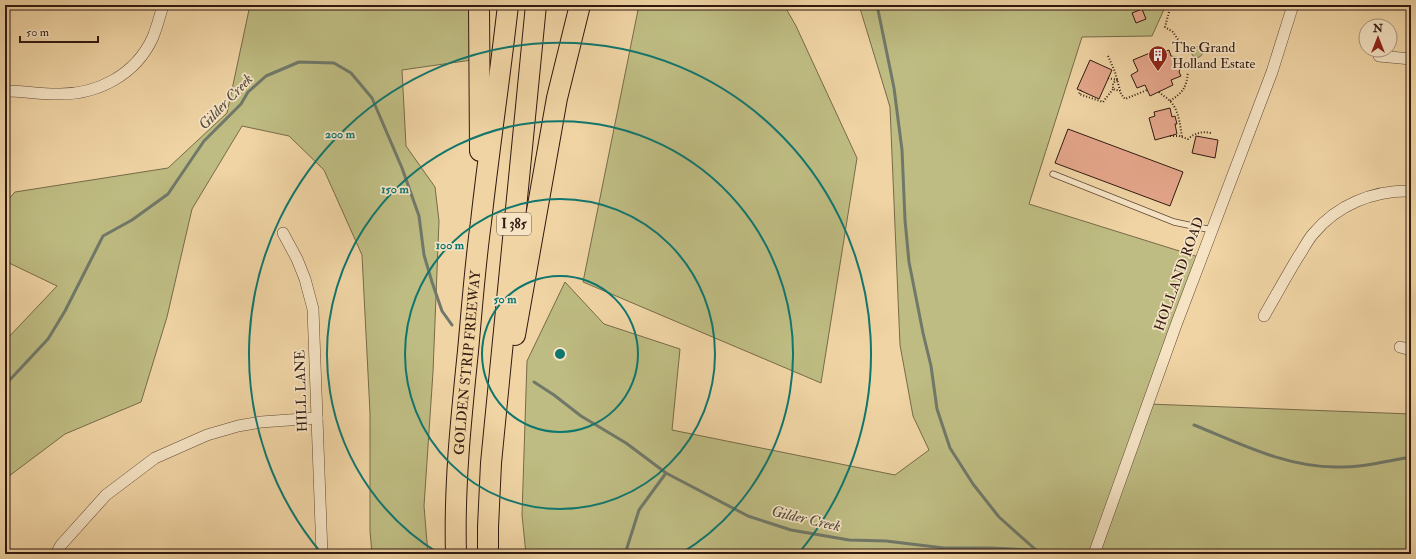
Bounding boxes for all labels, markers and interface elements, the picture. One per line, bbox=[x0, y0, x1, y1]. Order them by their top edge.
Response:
scale bar bbox=[20, 18, 98, 44]
north arrow bbox=[1358, 18, 1398, 58]
text: N bbox=[1372, 22, 1384, 35]
text: 50 m bbox=[26, 25, 50, 40]
place label: The Grand Holland Estate bbox=[1172, 39, 1256, 72]
building icon: The Grand Holland Estate bbox=[1147, 44, 1169, 72]
water label: Gilder Creek bbox=[195, 70, 257, 134]
text: 200 m bbox=[325, 127, 356, 142]
text: 150 m bbox=[381, 182, 409, 197]
road number: I 385 bbox=[497, 213, 531, 235]
street label: HOLLAND ROAD bbox=[1150, 215, 1208, 333]
text: 100 m bbox=[436, 238, 465, 253]
street label: GOLDEN STRIP FREEWAY bbox=[450, 269, 484, 455]
text: 50 m bbox=[493, 292, 517, 307]
centre of rings bbox=[553, 347, 567, 361]
street label: HILL LANE bbox=[291, 350, 311, 432]
water label: Gilder Creek bbox=[770, 502, 842, 536]

